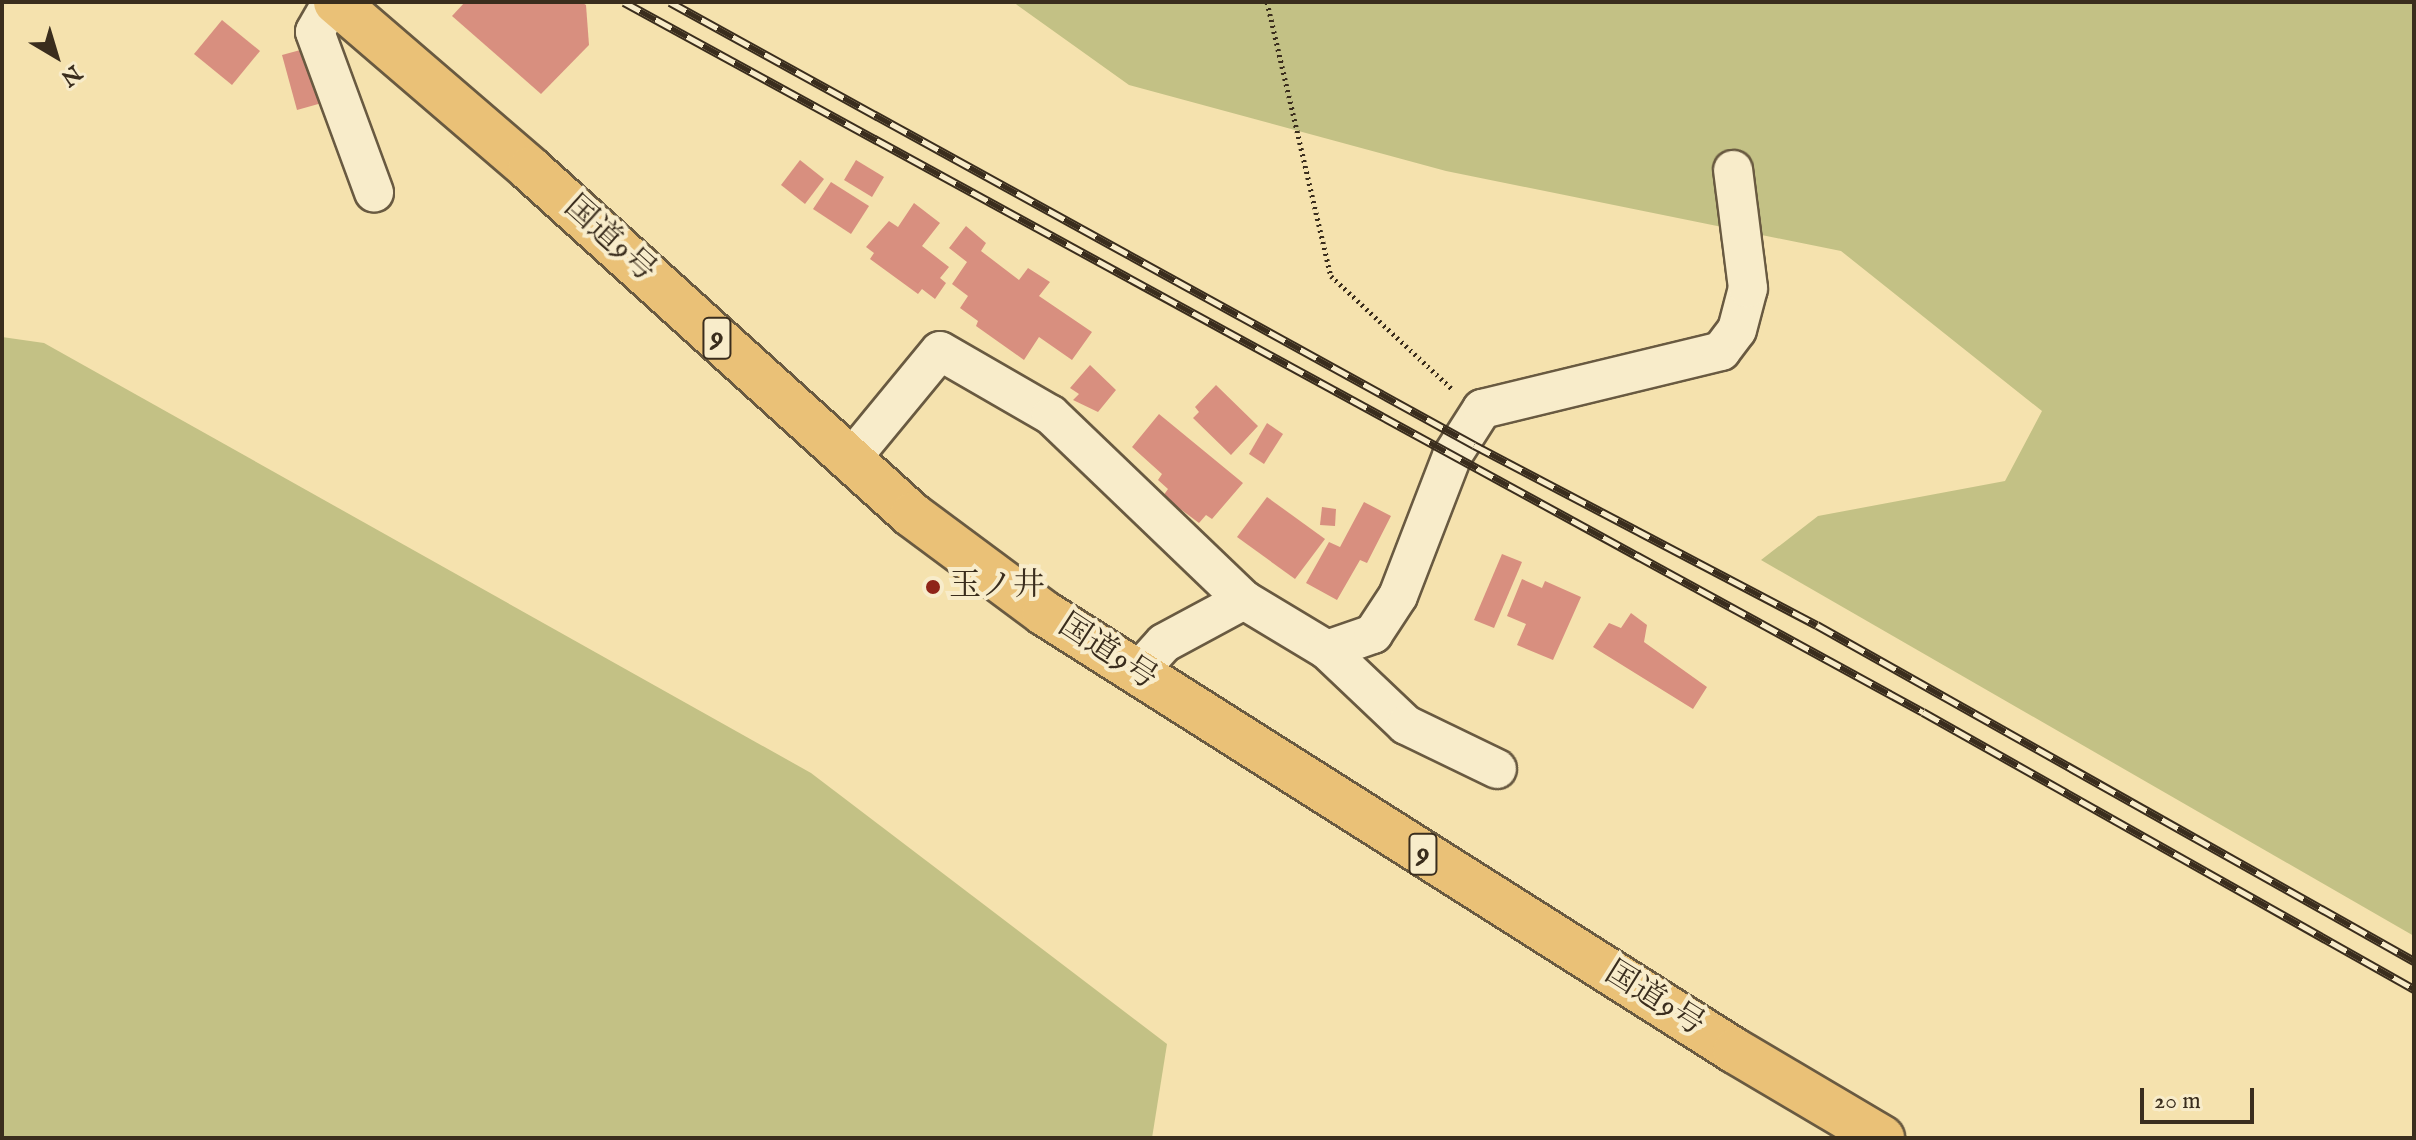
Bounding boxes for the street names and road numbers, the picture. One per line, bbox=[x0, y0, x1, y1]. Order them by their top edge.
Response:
street label: 国道9号 bbox=[555, 189, 663, 291]
road number: 9 bbox=[701, 312, 733, 364]
street label: 国道9号 bbox=[1050, 607, 1164, 699]
road number: 9 bbox=[1407, 828, 1439, 880]
street label: 国道9号 bbox=[1597, 955, 1711, 1045]

